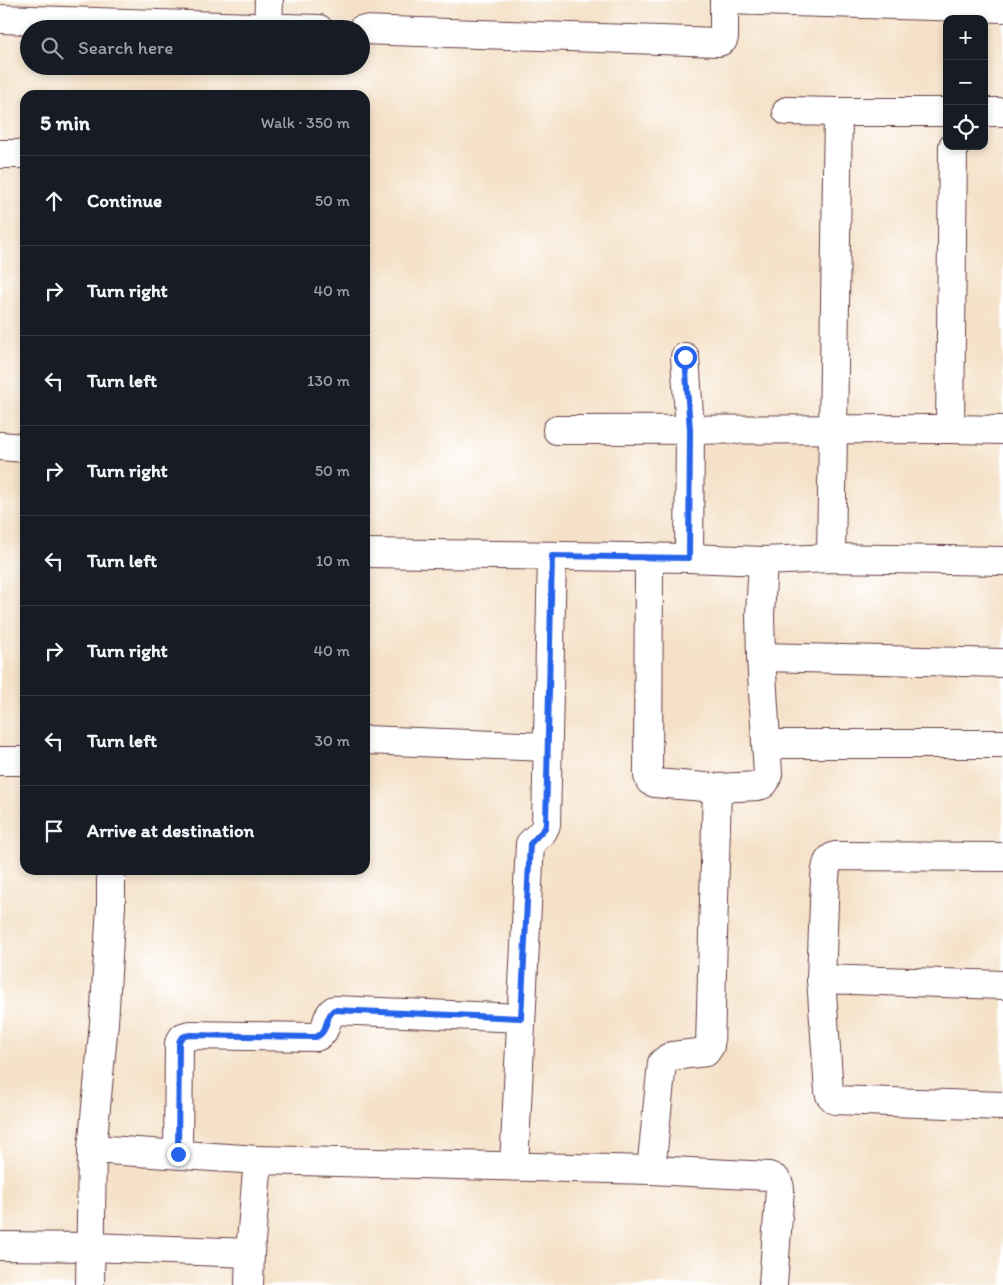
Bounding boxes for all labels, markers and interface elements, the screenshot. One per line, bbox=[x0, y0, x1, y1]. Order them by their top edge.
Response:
map controls bbox=[943, 15, 988, 150]
button: + bbox=[943, 15, 988, 60]
search box bbox=[20, 20, 370, 75]
icon: search bbox=[38, 34, 66, 62]
text: Search here bbox=[78, 36, 173, 59]
button: − bbox=[943, 60, 988, 105]
button: locate bbox=[943, 105, 988, 150]
text: 5 min bbox=[40, 110, 90, 135]
text: Walk · 350 m bbox=[261, 113, 350, 132]
icon: ahead bbox=[40, 187, 68, 215]
text: Continue bbox=[87, 189, 162, 212]
text: 50 m bbox=[315, 191, 350, 210]
icon: right bbox=[40, 277, 68, 305]
text: Turn right bbox=[87, 279, 168, 302]
text: 40 m bbox=[313, 281, 350, 300]
route start bbox=[674, 346, 697, 369]
icon: left bbox=[40, 367, 68, 395]
text: Turn left bbox=[87, 369, 157, 392]
text: 130 m bbox=[307, 371, 350, 390]
icon: right bbox=[40, 457, 68, 485]
text: Turn right bbox=[87, 459, 168, 482]
text: 50 m bbox=[315, 461, 350, 480]
icon: left bbox=[40, 547, 68, 575]
text: Turn left bbox=[87, 549, 157, 572]
text: 10 m bbox=[316, 551, 350, 570]
icon: right bbox=[40, 637, 68, 665]
text: Turn right bbox=[87, 639, 168, 662]
text: 40 m bbox=[313, 641, 350, 660]
icon: left bbox=[40, 727, 68, 755]
text: Turn left bbox=[87, 729, 157, 752]
text: 30 m bbox=[314, 731, 350, 750]
icon: arrive bbox=[40, 817, 68, 845]
text: Arrive at destination bbox=[87, 819, 254, 842]
route end bbox=[167, 1143, 190, 1166]

